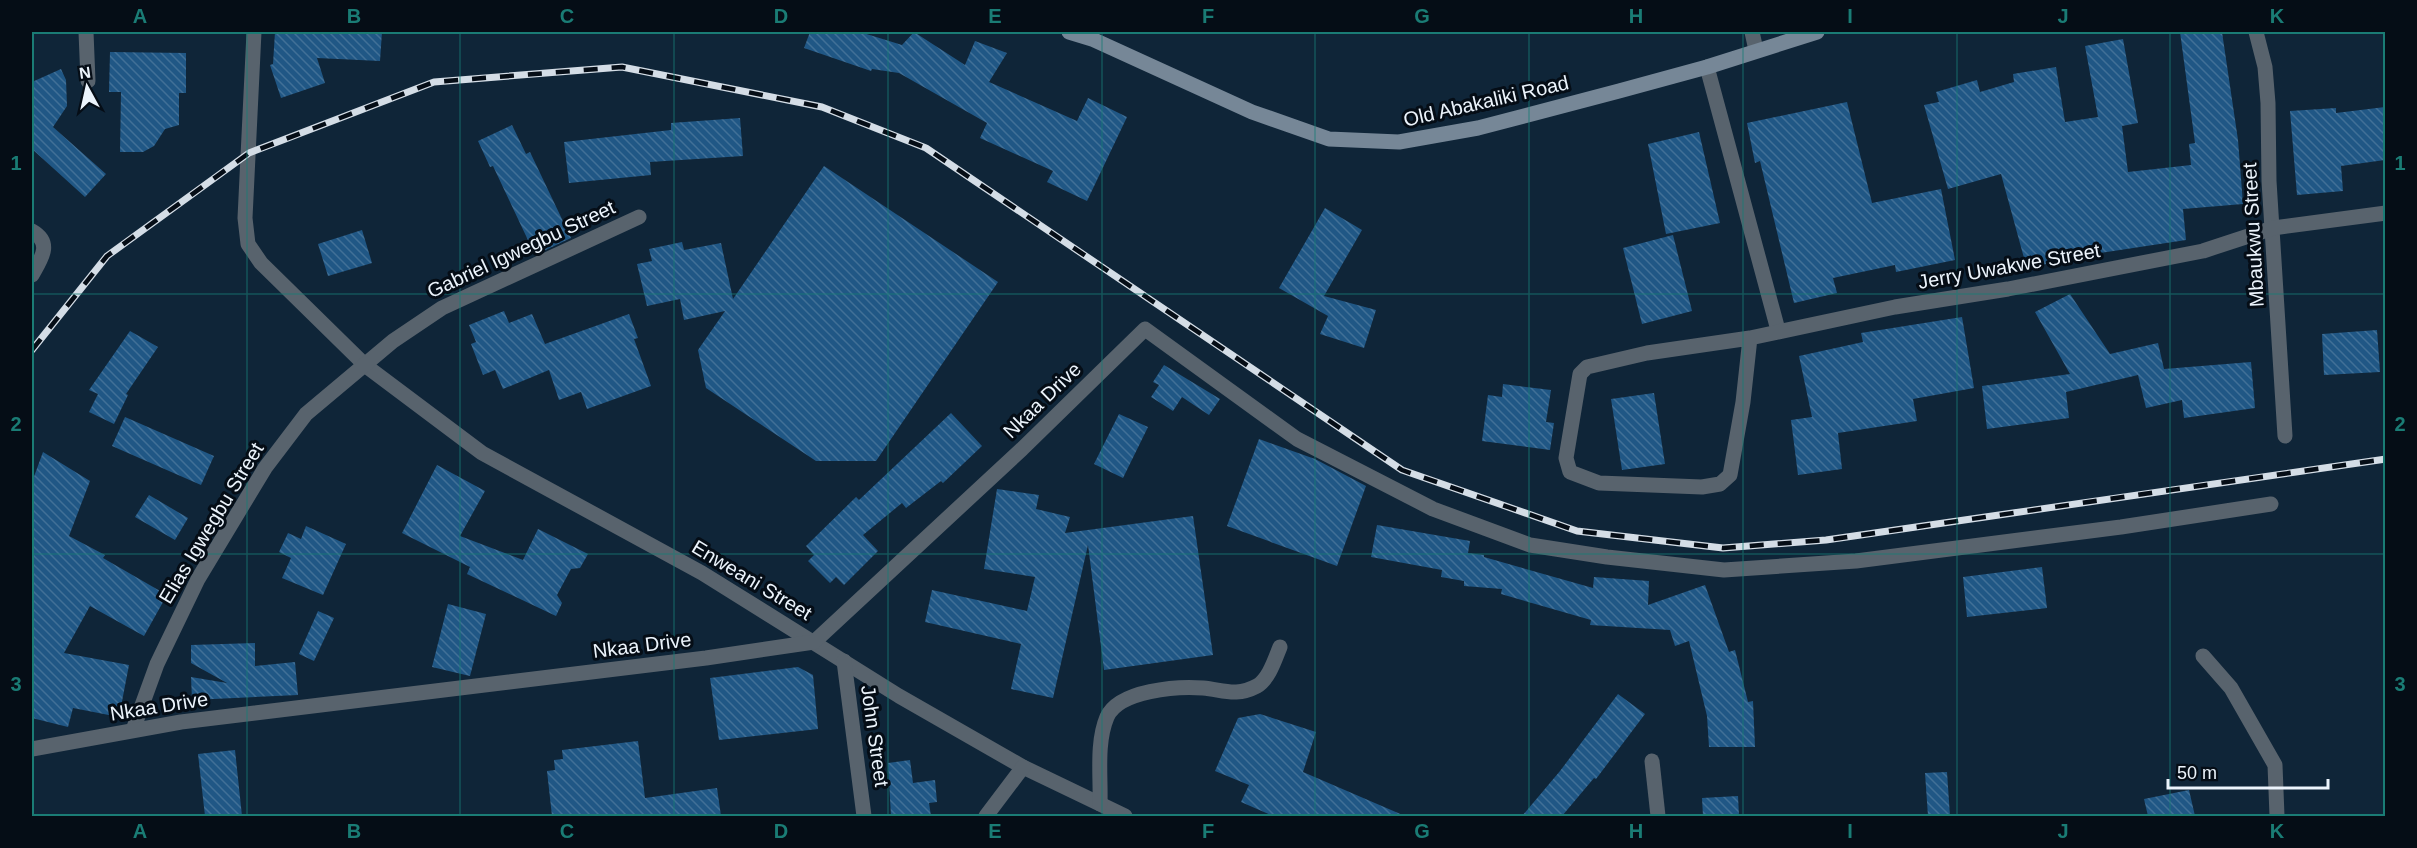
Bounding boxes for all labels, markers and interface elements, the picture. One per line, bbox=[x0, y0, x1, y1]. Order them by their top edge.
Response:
text: A bbox=[133, 5, 147, 27]
text: B bbox=[347, 5, 361, 27]
text: C bbox=[560, 5, 574, 27]
text: D bbox=[774, 5, 788, 27]
text: E bbox=[988, 5, 1002, 27]
text: F bbox=[1202, 5, 1214, 27]
text: G bbox=[1414, 5, 1430, 27]
text: H bbox=[1629, 5, 1643, 27]
text: I bbox=[1847, 5, 1853, 27]
text: J bbox=[2057, 5, 2069, 27]
text: K bbox=[2270, 5, 2285, 27]
north arrow bbox=[57, 57, 117, 117]
text: N bbox=[78, 63, 92, 82]
street label: Old Abakaliki Road bbox=[1401, 71, 1571, 131]
text: 1 bbox=[10, 152, 22, 174]
text: 1 bbox=[2394, 152, 2406, 174]
street label: Mbaukwu Street bbox=[2238, 162, 2268, 308]
street label: Gabriel Igwegbu Street bbox=[424, 196, 619, 302]
street label: Jerry Uwakwe Street bbox=[1916, 239, 2102, 293]
street label: Nkaa Drive bbox=[999, 358, 1085, 442]
text: 2 bbox=[10, 413, 22, 435]
text: 2 bbox=[2394, 413, 2406, 435]
street label: Elias Igwegbu Street bbox=[154, 438, 268, 607]
street label: Enweani Street bbox=[688, 536, 816, 625]
street label: Nkaa Drive bbox=[592, 628, 692, 662]
text: 3 bbox=[10, 673, 22, 695]
text: 3 bbox=[2394, 673, 2406, 695]
street label: John Street bbox=[857, 684, 893, 789]
street label: Nkaa Drive bbox=[108, 687, 210, 725]
scale bar bbox=[2168, 752, 2328, 790]
text: 50 m bbox=[2177, 763, 2217, 783]
text: A bbox=[133, 820, 147, 842]
text: B bbox=[347, 820, 361, 842]
text: C bbox=[560, 820, 574, 842]
text: D bbox=[774, 820, 788, 842]
text: E bbox=[988, 820, 1002, 842]
text: F bbox=[1202, 820, 1214, 842]
text: G bbox=[1414, 820, 1430, 842]
text: H bbox=[1629, 820, 1643, 842]
text: I bbox=[1847, 820, 1853, 842]
text: J bbox=[2057, 820, 2069, 842]
text: K bbox=[2270, 820, 2285, 842]

